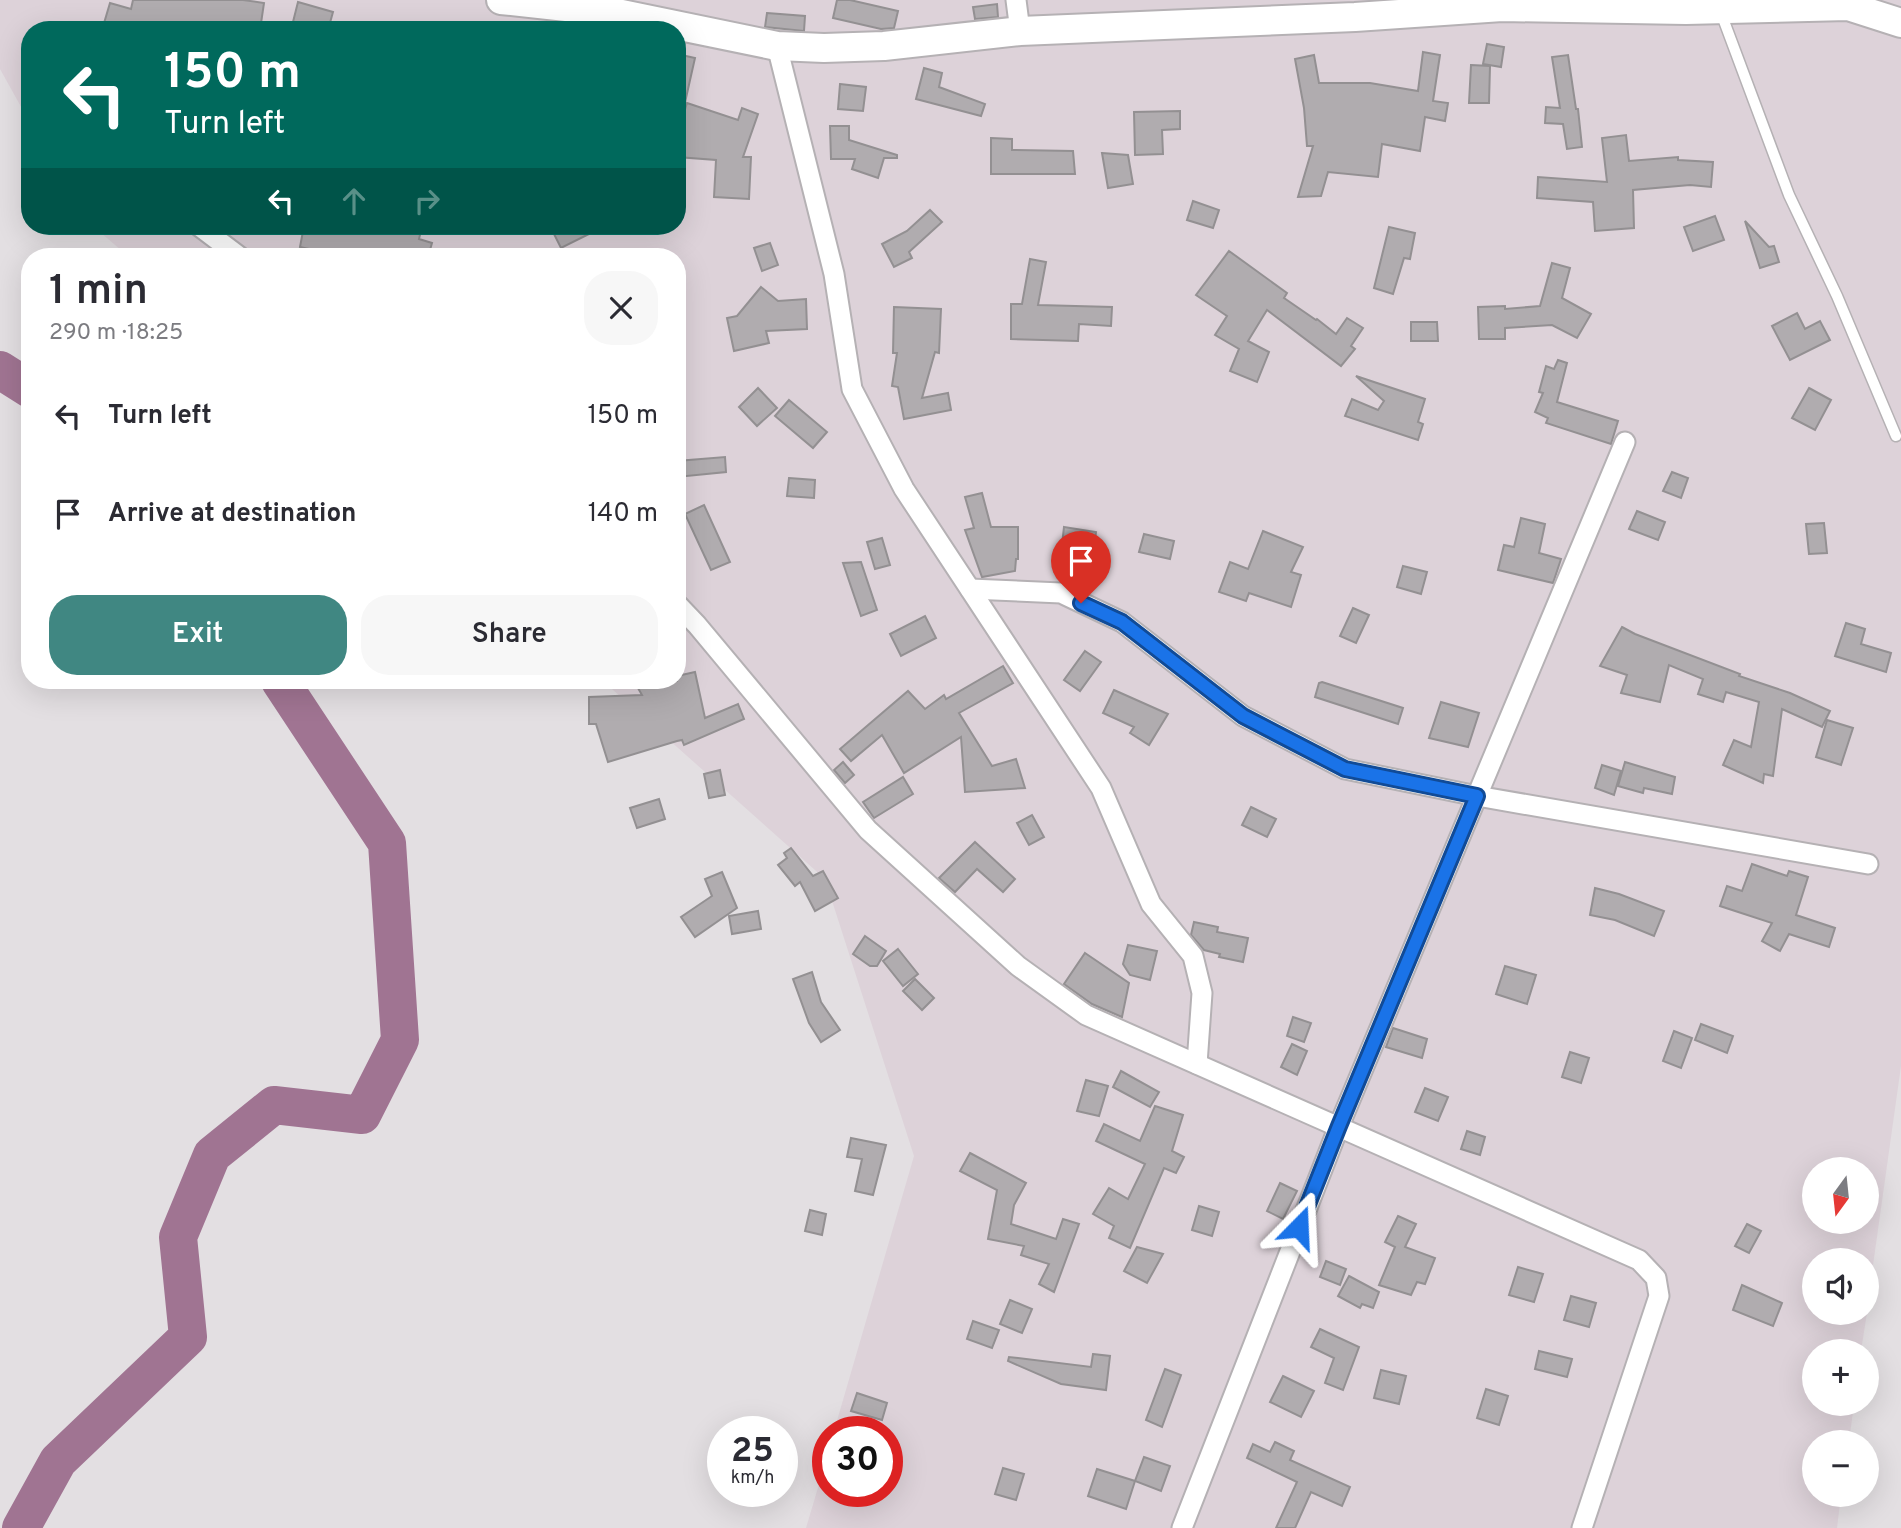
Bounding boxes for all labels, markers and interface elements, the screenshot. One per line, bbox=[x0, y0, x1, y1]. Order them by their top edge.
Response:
text: 150 m bbox=[164, 44, 301, 106]
icon: left bbox=[49, 49, 140, 140]
text: Turn left bbox=[164, 105, 285, 145]
icon: left bbox=[262, 182, 300, 220]
icon: ahead bbox=[335, 182, 373, 220]
icon: right bbox=[408, 182, 446, 220]
text: 1 min bbox=[49, 266, 148, 319]
button: close bbox=[584, 271, 658, 345]
text: 290 m · 18:25 bbox=[49, 319, 183, 348]
icon: left bbox=[49, 397, 87, 435]
text: Turn left bbox=[108, 400, 212, 433]
text: 150 m bbox=[587, 400, 658, 433]
icon: arrive bbox=[49, 495, 87, 533]
text: Arrive at destination bbox=[108, 498, 356, 531]
text: 140 m bbox=[588, 498, 658, 531]
pin bbox=[1051, 531, 1111, 603]
icon: arrive bbox=[1062, 542, 1100, 580]
button: Exit bbox=[49, 595, 347, 675]
button: Share bbox=[361, 595, 658, 675]
north arrow bbox=[1802, 1157, 1880, 1234]
map controls bbox=[1802, 1157, 1879, 1507]
position arrow bbox=[1262, 1190, 1336, 1264]
button: sound bbox=[1802, 1248, 1879, 1325]
button: + bbox=[1802, 1339, 1879, 1416]
speed limit sign: 30 bbox=[812, 1416, 903, 1507]
text: 25 bbox=[731, 1430, 774, 1474]
button: − bbox=[1802, 1430, 1879, 1507]
text: km/h bbox=[731, 1467, 774, 1490]

